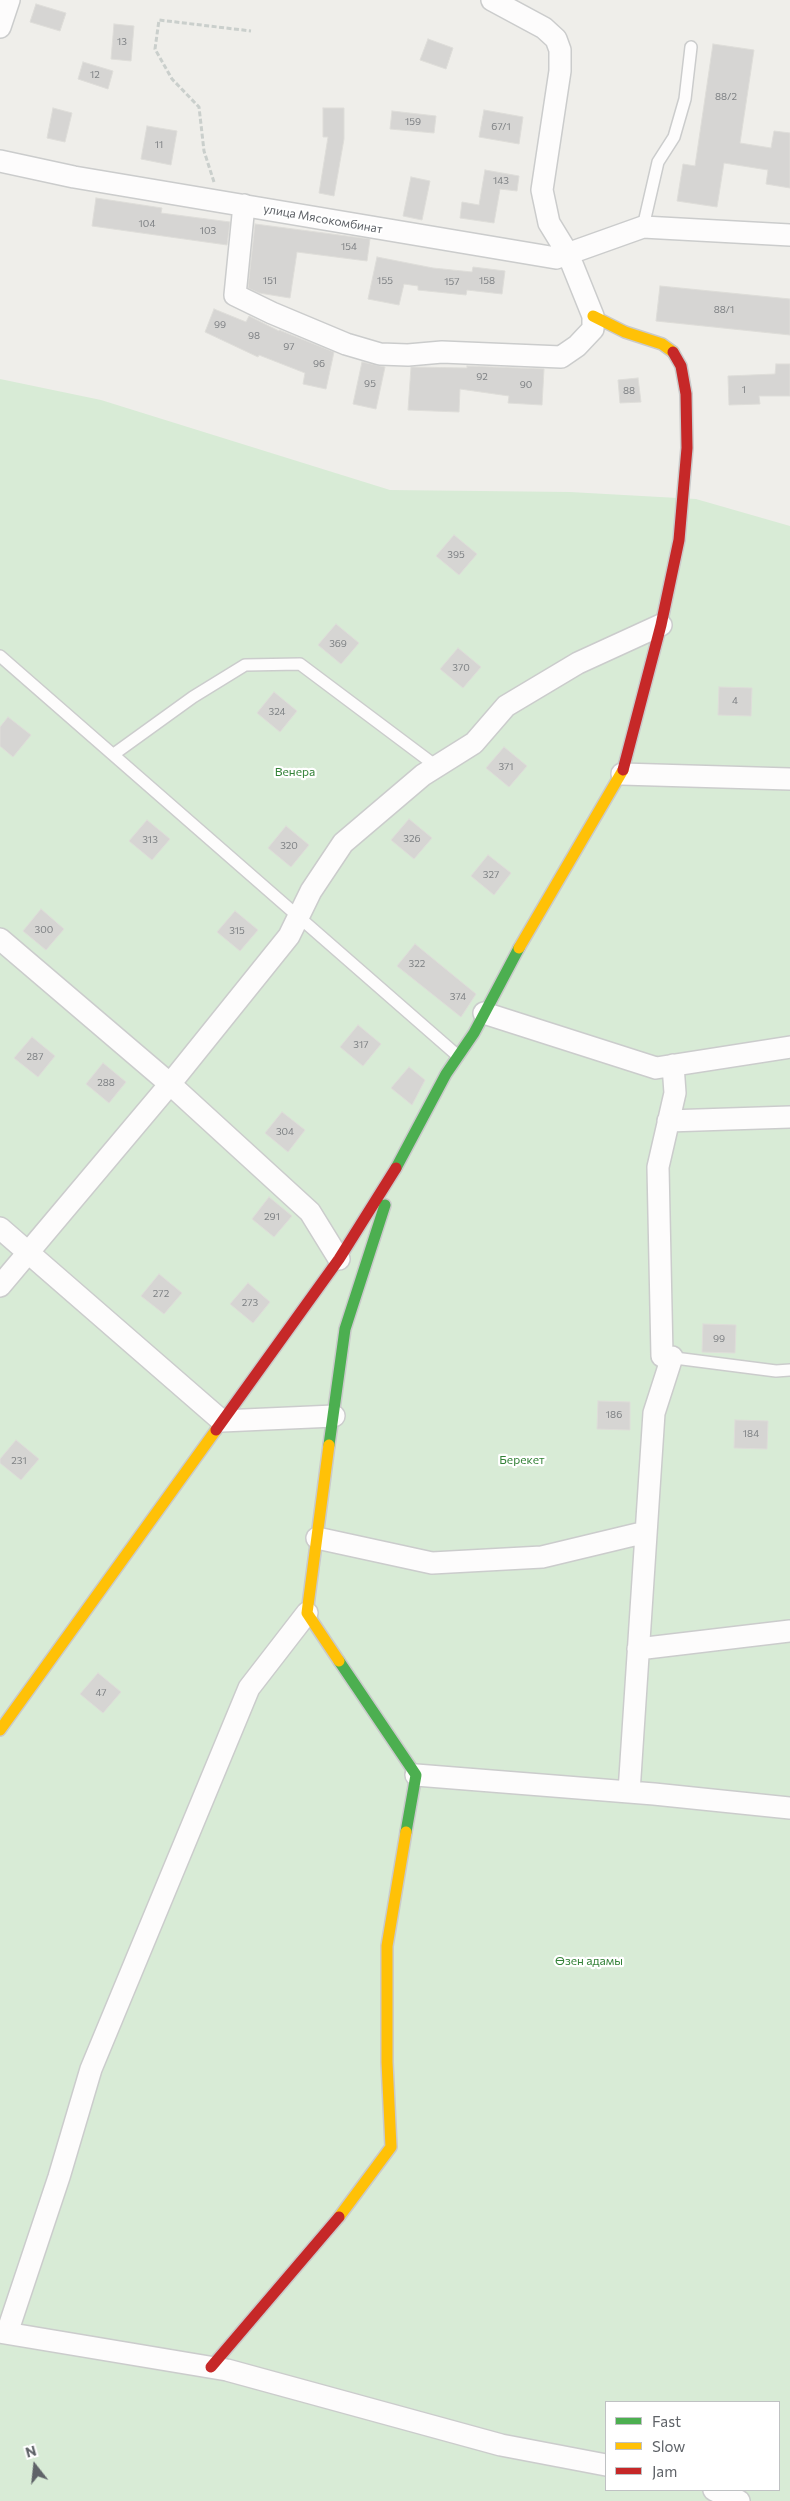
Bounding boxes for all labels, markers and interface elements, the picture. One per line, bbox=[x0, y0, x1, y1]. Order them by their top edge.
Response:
house number: 13 bbox=[117, 36, 127, 48]
house number: 12 bbox=[90, 69, 100, 81]
house number: 88/2 bbox=[715, 91, 737, 103]
house number: 159 bbox=[405, 116, 421, 128]
house number: 67/1 bbox=[491, 121, 511, 133]
house number: 11 bbox=[155, 139, 163, 151]
house number: 143 bbox=[493, 175, 509, 187]
street label: улица Мясокомбинат bbox=[262, 201, 384, 237]
house number: 104 bbox=[139, 218, 155, 230]
house number: 103 bbox=[200, 225, 216, 237]
house number: 154 bbox=[341, 241, 357, 253]
house number: 151 bbox=[263, 275, 277, 287]
house number: 155 bbox=[377, 275, 393, 287]
house number: 158 bbox=[479, 275, 495, 287]
house number: 157 bbox=[444, 276, 460, 288]
house number: 88/1 bbox=[714, 304, 734, 316]
house number: 99 bbox=[214, 319, 226, 331]
house number: 98 bbox=[248, 330, 260, 342]
house number: 97 bbox=[283, 341, 295, 353]
house number: 96 bbox=[313, 358, 325, 370]
house number: 92 bbox=[476, 371, 488, 383]
house number: 95 bbox=[364, 378, 376, 390]
house number: 90 bbox=[520, 379, 532, 391]
house number: 1 bbox=[742, 384, 746, 396]
house number: 88 bbox=[623, 385, 635, 397]
house number: 395 bbox=[447, 549, 465, 561]
house number: 369 bbox=[329, 638, 347, 650]
house number: 370 bbox=[452, 662, 470, 674]
house number: 4 bbox=[732, 695, 738, 707]
house number: 324 bbox=[268, 706, 286, 718]
house number: 371 bbox=[498, 761, 514, 773]
park label: Венера bbox=[275, 765, 315, 779]
house number: 326 bbox=[403, 833, 421, 845]
house number: 313 bbox=[142, 834, 158, 846]
house number: 320 bbox=[280, 840, 298, 852]
house number: 327 bbox=[483, 869, 499, 881]
house number: 300 bbox=[35, 924, 53, 936]
house number: 315 bbox=[229, 925, 245, 937]
house number: 322 bbox=[409, 958, 425, 970]
house number: 374 bbox=[450, 991, 466, 1003]
house number: 317 bbox=[353, 1039, 369, 1051]
house number: 287 bbox=[27, 1051, 43, 1063]
house number: 288 bbox=[97, 1077, 115, 1089]
house number: 304 bbox=[276, 1126, 294, 1138]
house number: 291 bbox=[264, 1211, 280, 1223]
house number: 272 bbox=[153, 1288, 169, 1300]
house number: 273 bbox=[242, 1297, 258, 1309]
house number: 99 bbox=[713, 1333, 725, 1345]
house number: 186 bbox=[606, 1409, 622, 1421]
house number: 184 bbox=[743, 1428, 759, 1440]
park label: Берекет bbox=[499, 1453, 545, 1467]
house number: 231 bbox=[11, 1455, 27, 1467]
house number: 47 bbox=[95, 1687, 107, 1699]
park label: Өзен адамы bbox=[555, 1954, 623, 1968]
legend bbox=[605, 2401, 780, 2491]
text: Fast bbox=[652, 2412, 681, 2430]
text: Slow bbox=[652, 2437, 685, 2455]
north arrow bbox=[10, 2441, 60, 2491]
text: N bbox=[23, 2441, 38, 2461]
text: Jam bbox=[652, 2462, 677, 2480]

